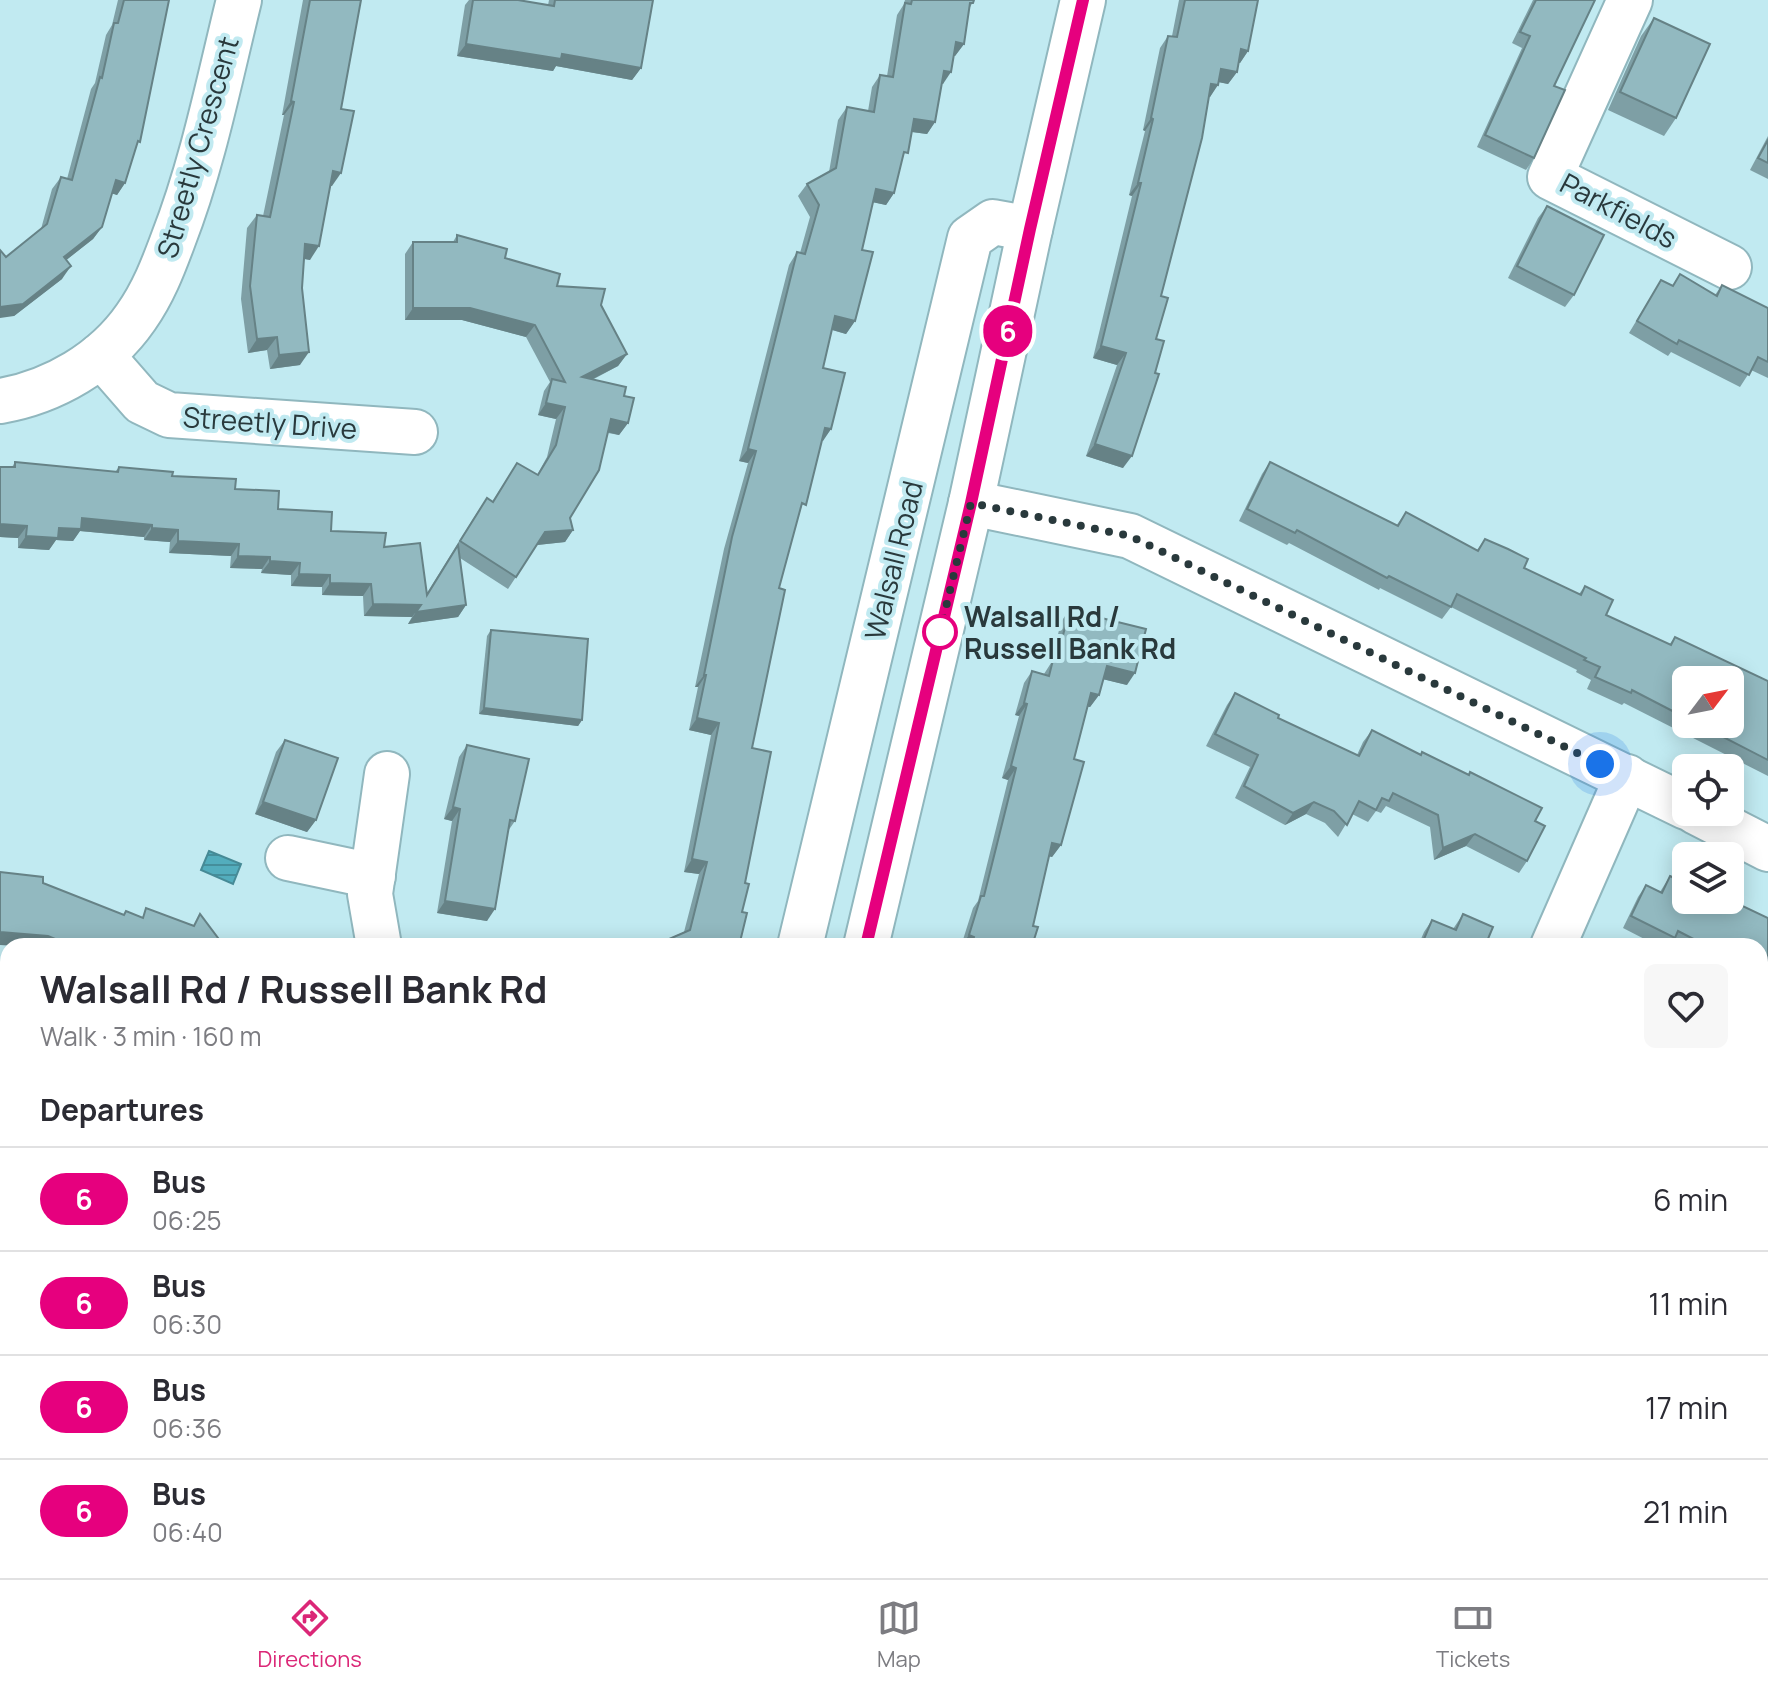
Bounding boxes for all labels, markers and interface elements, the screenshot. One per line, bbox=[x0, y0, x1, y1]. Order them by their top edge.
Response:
street label: Streetly Crescent bbox=[147, 32, 247, 262]
street label: Parkfields bbox=[1554, 163, 1684, 257]
line badge: 6 bbox=[982, 305, 1034, 357]
text: 6 bbox=[999, 312, 1017, 350]
street label: Streetly Drive bbox=[182, 397, 358, 447]
street label: Walsall Road bbox=[855, 477, 931, 643]
place label: Walsall Rd / Russell Bank Rd bbox=[964, 597, 1176, 667]
marker: Walsall Rd / Russell Bank Rd bbox=[923, 615, 957, 649]
north arrow bbox=[1672, 666, 1744, 738]
map controls bbox=[1672, 666, 1744, 914]
your location bbox=[1580, 744, 1620, 784]
button: locate bbox=[1672, 754, 1744, 826]
button: layers bbox=[1672, 842, 1744, 914]
text: Walsall Rd / Russell Bank Rd bbox=[40, 962, 547, 1014]
button: heart bbox=[1644, 964, 1728, 1048]
text: Walk · 3 min · 160 m bbox=[40, 1018, 262, 1054]
text: Departures bbox=[40, 1089, 204, 1130]
text: Bus bbox=[152, 1161, 206, 1202]
text: 6 min bbox=[1653, 1179, 1728, 1220]
text: 6 bbox=[75, 1180, 93, 1218]
text: 06:25 bbox=[152, 1202, 222, 1238]
text: Bus bbox=[152, 1265, 206, 1306]
text: 11 min bbox=[1648, 1283, 1728, 1324]
text: 6 bbox=[75, 1284, 93, 1322]
text: 06:30 bbox=[152, 1306, 222, 1342]
text: Bus bbox=[152, 1369, 206, 1410]
text: 17 min bbox=[1645, 1387, 1728, 1428]
text: 6 bbox=[75, 1388, 93, 1426]
text: 06:36 bbox=[152, 1410, 222, 1446]
text: Bus bbox=[152, 1473, 206, 1514]
text: 21 min bbox=[1643, 1491, 1728, 1532]
text: 6 bbox=[75, 1492, 93, 1530]
text: 06:40 bbox=[152, 1514, 223, 1550]
tab: Directions bbox=[258, 1596, 362, 1674]
tab: Map bbox=[877, 1596, 921, 1674]
tab: Tickets bbox=[1436, 1596, 1510, 1674]

